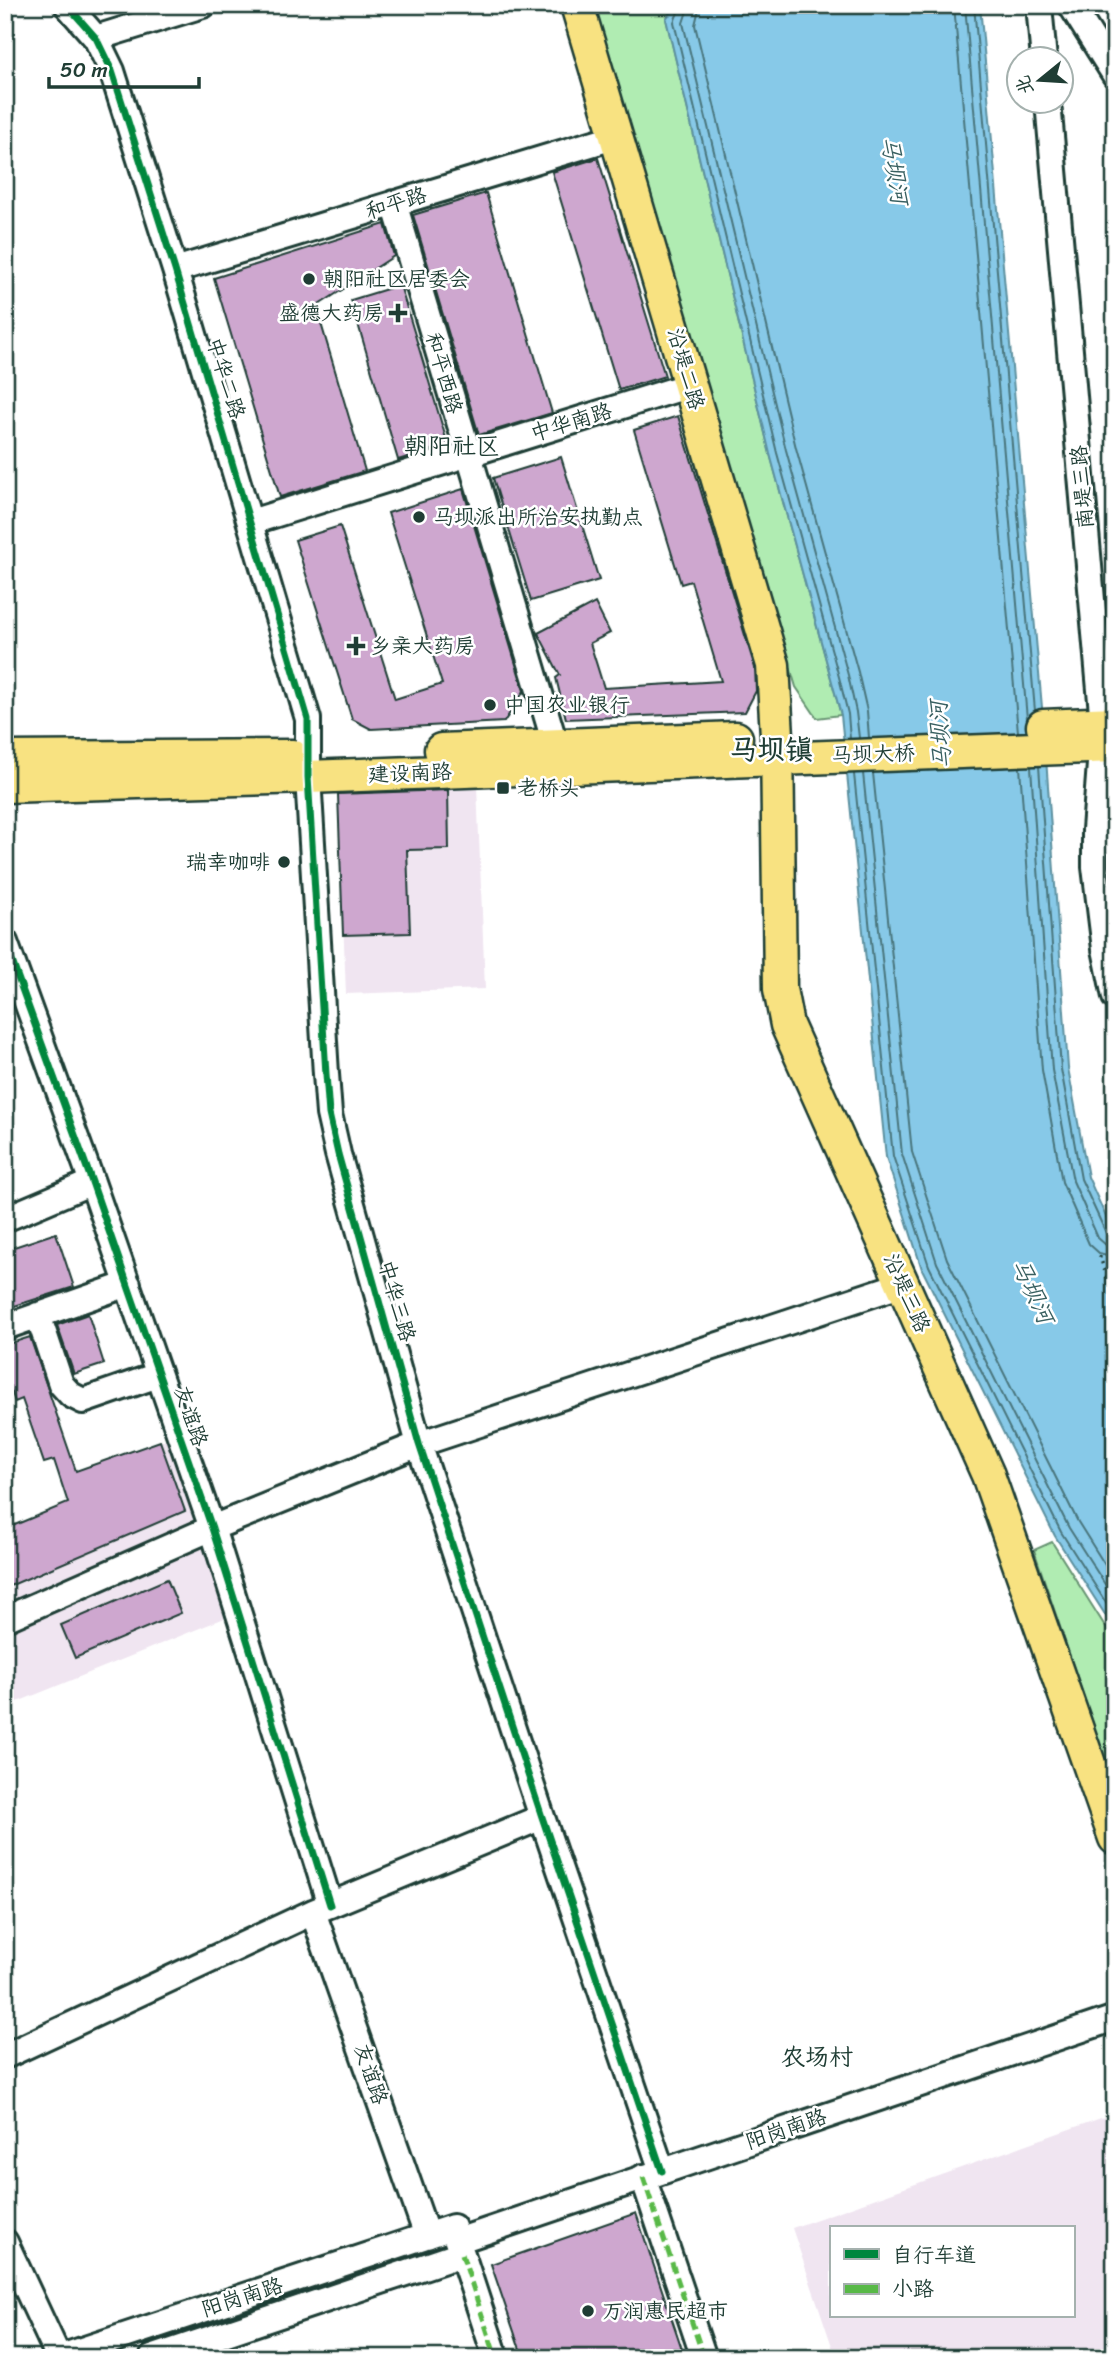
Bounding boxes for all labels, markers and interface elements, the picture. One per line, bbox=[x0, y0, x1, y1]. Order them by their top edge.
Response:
scale bar bbox=[49, 46, 200, 90]
north arrow bbox=[1004, 46, 1074, 116]
text: 50 m bbox=[60, 51, 108, 89]
text: 北 bbox=[1006, 71, 1043, 99]
water label: 马坝河 bbox=[869, 133, 921, 211]
street label: 和平路 bbox=[360, 176, 432, 230]
place label: 朝阳社区居委会 bbox=[323, 260, 470, 298]
marker: 朝阳社区居委会 bbox=[301, 271, 317, 287]
place label: 盛德大药房 bbox=[279, 294, 384, 332]
marker: 盛德大药房 bbox=[390, 305, 406, 321]
street label: 沿堤二路 bbox=[656, 323, 716, 415]
street label: 和平西路 bbox=[414, 327, 474, 419]
street label: 中华二路 bbox=[196, 332, 256, 424]
street label: 中华南路 bbox=[525, 392, 617, 452]
district label: 朝阳社区 bbox=[404, 425, 500, 467]
street label: 南堤三路 bbox=[1059, 444, 1105, 530]
place label: 马坝派出所治安执勤点 bbox=[433, 498, 643, 536]
marker: 马坝派出所治安执勤点 bbox=[411, 509, 427, 525]
place label: 乡亲大药房 bbox=[370, 627, 475, 665]
marker: 乡亲大药房 bbox=[348, 638, 364, 654]
place label: 中国农业银行 bbox=[504, 686, 630, 724]
water label: 马坝河 bbox=[917, 695, 963, 771]
marker: 中国农业银行 bbox=[482, 697, 498, 713]
district label: 马坝镇 bbox=[729, 725, 813, 774]
street label: 马坝大桥 bbox=[830, 734, 916, 774]
street label: 建设南路 bbox=[367, 753, 453, 793]
place label: 老桥头 bbox=[517, 769, 580, 807]
marker: 老桥头 bbox=[495, 780, 511, 796]
place label: 瑞幸咖啡 bbox=[186, 843, 270, 881]
marker: 瑞幸咖啡 bbox=[276, 854, 292, 870]
street label: 沿堤三路 bbox=[873, 1247, 941, 1339]
water label: 马坝河 bbox=[999, 1251, 1067, 1335]
street label: 中华三路 bbox=[367, 1255, 427, 1347]
street label: 友谊路 bbox=[163, 1380, 219, 1452]
district label: 农场村 bbox=[781, 2036, 853, 2078]
street label: 友谊路 bbox=[343, 2038, 399, 2110]
street label: 阳岗南路 bbox=[740, 2097, 832, 2161]
legend bbox=[830, 2226, 1074, 2318]
text: 自行车道 bbox=[892, 2236, 976, 2274]
street label: 阳岗南路 bbox=[196, 2266, 288, 2328]
text: 小路 bbox=[892, 2270, 934, 2308]
place label: 万润惠民超市 bbox=[602, 2292, 728, 2330]
marker: 万润惠民超市 bbox=[580, 2303, 596, 2319]

